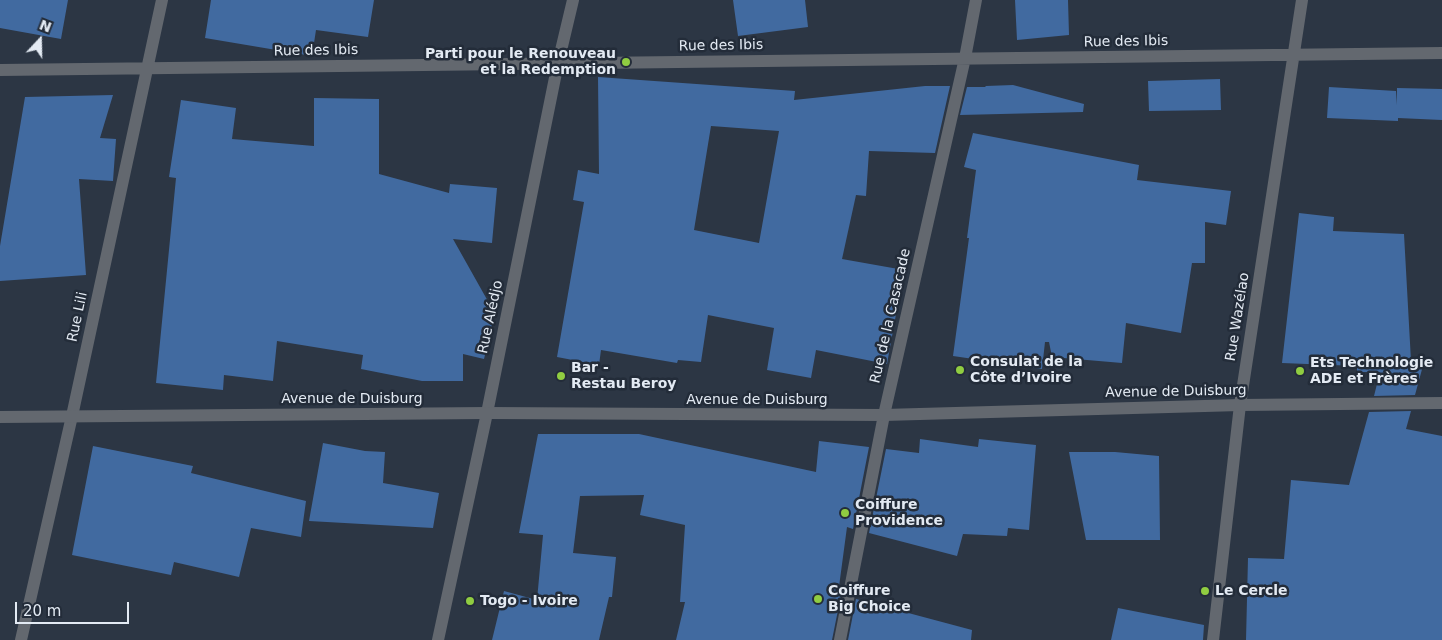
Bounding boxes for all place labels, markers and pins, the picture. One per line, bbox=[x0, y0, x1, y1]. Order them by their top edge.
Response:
place label: Parti pour le Renouveau et la Redemption bbox=[425, 46, 616, 78]
marker: Parti pour le Renouveau et la Redemption bbox=[620, 56, 632, 68]
place label: Consulat de la Côte d’Ivoire bbox=[970, 354, 1083, 387]
place label: Ets Technologie ADE et Frères bbox=[1310, 355, 1433, 388]
place label: Bar - Restau Beroy bbox=[571, 360, 676, 392]
marker: Consulat de la Côte d’Ivoire bbox=[954, 364, 966, 376]
marker: Ets Technologie ADE et Frères bbox=[1294, 365, 1306, 377]
marker: Bar - Restau Beroy bbox=[555, 370, 567, 382]
place label: Coiffure Providence bbox=[855, 497, 943, 530]
marker: Coiffure Providence bbox=[839, 507, 851, 519]
place label: Coiffure Big Choice bbox=[828, 583, 911, 616]
place label: Le Cercle bbox=[1215, 583, 1288, 599]
marker: Le Cercle bbox=[1199, 585, 1211, 597]
place label: Togo - Ivoire bbox=[480, 593, 578, 609]
marker: Coiffure Big Choice bbox=[812, 593, 824, 605]
marker: Togo - Ivoire bbox=[464, 595, 476, 607]

